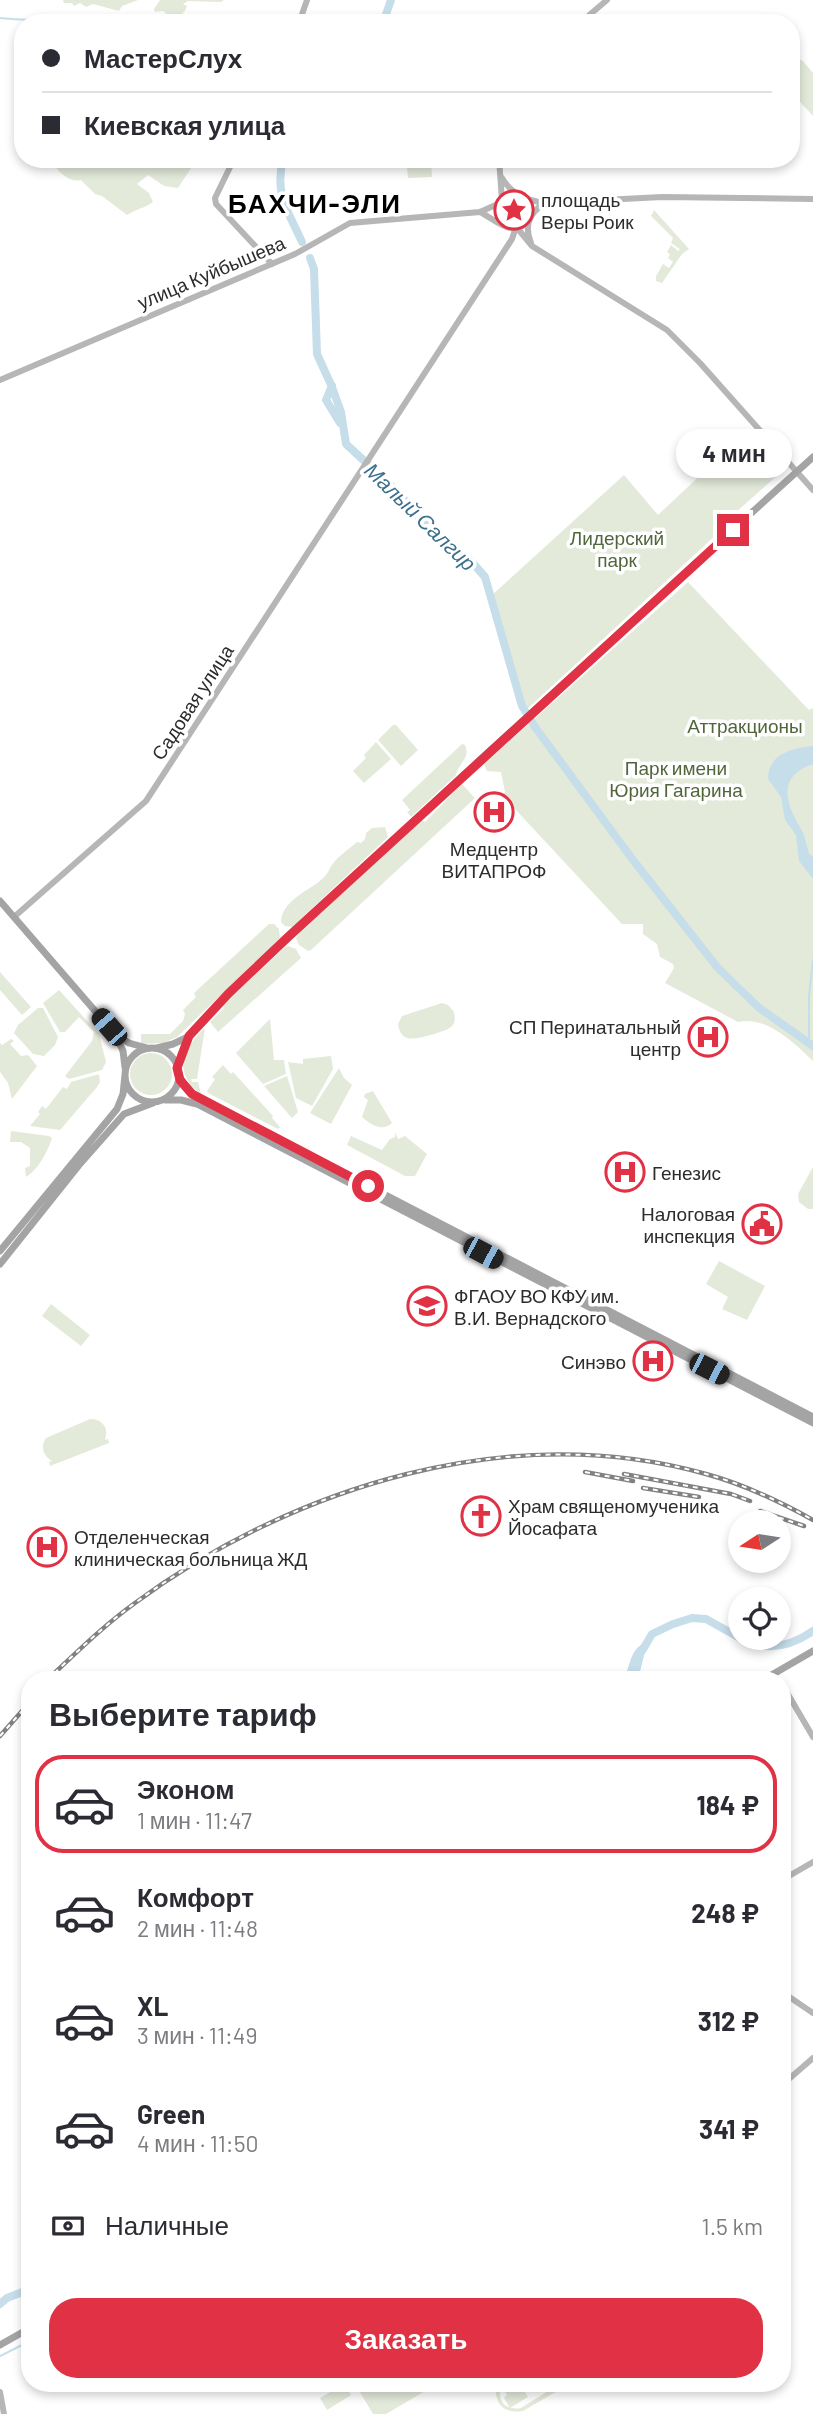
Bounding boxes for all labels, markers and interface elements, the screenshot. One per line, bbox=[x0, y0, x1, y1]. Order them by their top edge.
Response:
text: МастерСлух bbox=[84, 42, 242, 73]
text: Киевская улица bbox=[84, 109, 285, 140]
district label: БАХЧИ-ЭЛИ bbox=[228, 187, 402, 218]
place label: площадь Веры Роик bbox=[541, 188, 634, 233]
place icon: площадь Веры Роик bbox=[493, 189, 535, 231]
street label: улица Куйбышева bbox=[134, 230, 289, 313]
callout: 4 мин bbox=[675, 428, 791, 477]
text: 4 мин bbox=[702, 439, 766, 467]
water label: Малый Салгир bbox=[360, 457, 482, 575]
route end bbox=[717, 514, 749, 546]
park label: Лидерский парк bbox=[570, 526, 664, 571]
street label: Садовая улица bbox=[146, 640, 238, 764]
park label: Аттракционы bbox=[687, 714, 803, 737]
park label: Парк имени Юрия Гагарина bbox=[609, 756, 743, 801]
hospital icon: Медцентр ВИТАПРОФ bbox=[473, 791, 515, 833]
place label: Медцентр ВИТАПРОФ bbox=[442, 837, 546, 882]
car bbox=[88, 1004, 131, 1050]
place label: СП Перинатальный центр bbox=[509, 1015, 681, 1060]
hospital icon: СП Перинатальный центр bbox=[687, 1016, 729, 1058]
hospital icon: Генезис bbox=[604, 1151, 646, 1193]
place label: Генезис bbox=[652, 1161, 721, 1184]
route start bbox=[352, 1170, 384, 1202]
place label: Налоговая инспекция bbox=[641, 1202, 735, 1247]
public building icon: Налоговая инспекция bbox=[741, 1203, 783, 1245]
car bbox=[460, 1234, 507, 1272]
place label: ФГАОУ ВО КФУ им. В.И. Вернадского bbox=[454, 1284, 619, 1329]
school or university icon: ФГАОУ ВО КФУ им. В.И. Вернадского bbox=[406, 1285, 448, 1327]
hospital icon: Синэво bbox=[632, 1340, 674, 1382]
place label: Синэво bbox=[561, 1350, 626, 1373]
car bbox=[686, 1350, 733, 1388]
place label: Храм священомученика Йосафата bbox=[508, 1494, 719, 1539]
church icon: Храм священомученика Йосафата bbox=[460, 1495, 502, 1537]
north arrow bbox=[728, 1510, 791, 1573]
map controls bbox=[728, 1510, 791, 1650]
place label: Отделенческая клиническая больница ЖД bbox=[74, 1525, 308, 1570]
hospital icon: Отделенческая клиническая больница ЖД bbox=[26, 1526, 68, 1568]
button: locate bbox=[728, 1587, 791, 1650]
text: Выберите тариф bbox=[49, 1694, 317, 1732]
icon: car bbox=[53, 1773, 116, 1836]
text: Эконом bbox=[137, 1773, 235, 1804]
text: 184 ₽ bbox=[697, 1789, 759, 1820]
text: 1 мин · 11:47 bbox=[137, 1806, 252, 1834]
icon: car bbox=[53, 1881, 116, 1944]
text: Комфорт bbox=[137, 1881, 254, 1912]
text: 248 ₽ bbox=[691, 1897, 759, 1928]
text: 2 мин · 11:48 bbox=[137, 1914, 258, 1942]
icon: car bbox=[53, 1989, 116, 2052]
text: XL bbox=[137, 1990, 168, 2021]
text: 312 ₽ bbox=[698, 2005, 759, 2036]
text: 3 мин · 11:49 bbox=[137, 2021, 257, 2049]
icon: car bbox=[53, 2097, 116, 2160]
text: Green bbox=[137, 2098, 205, 2129]
text: 341 ₽ bbox=[699, 2113, 759, 2144]
text: 4 мин · 11:50 bbox=[137, 2129, 258, 2157]
icon: cash bbox=[49, 2207, 87, 2245]
text: Наличные bbox=[105, 2209, 229, 2240]
text: 1.5 km bbox=[702, 2212, 763, 2240]
button: Заказать bbox=[49, 2298, 763, 2378]

